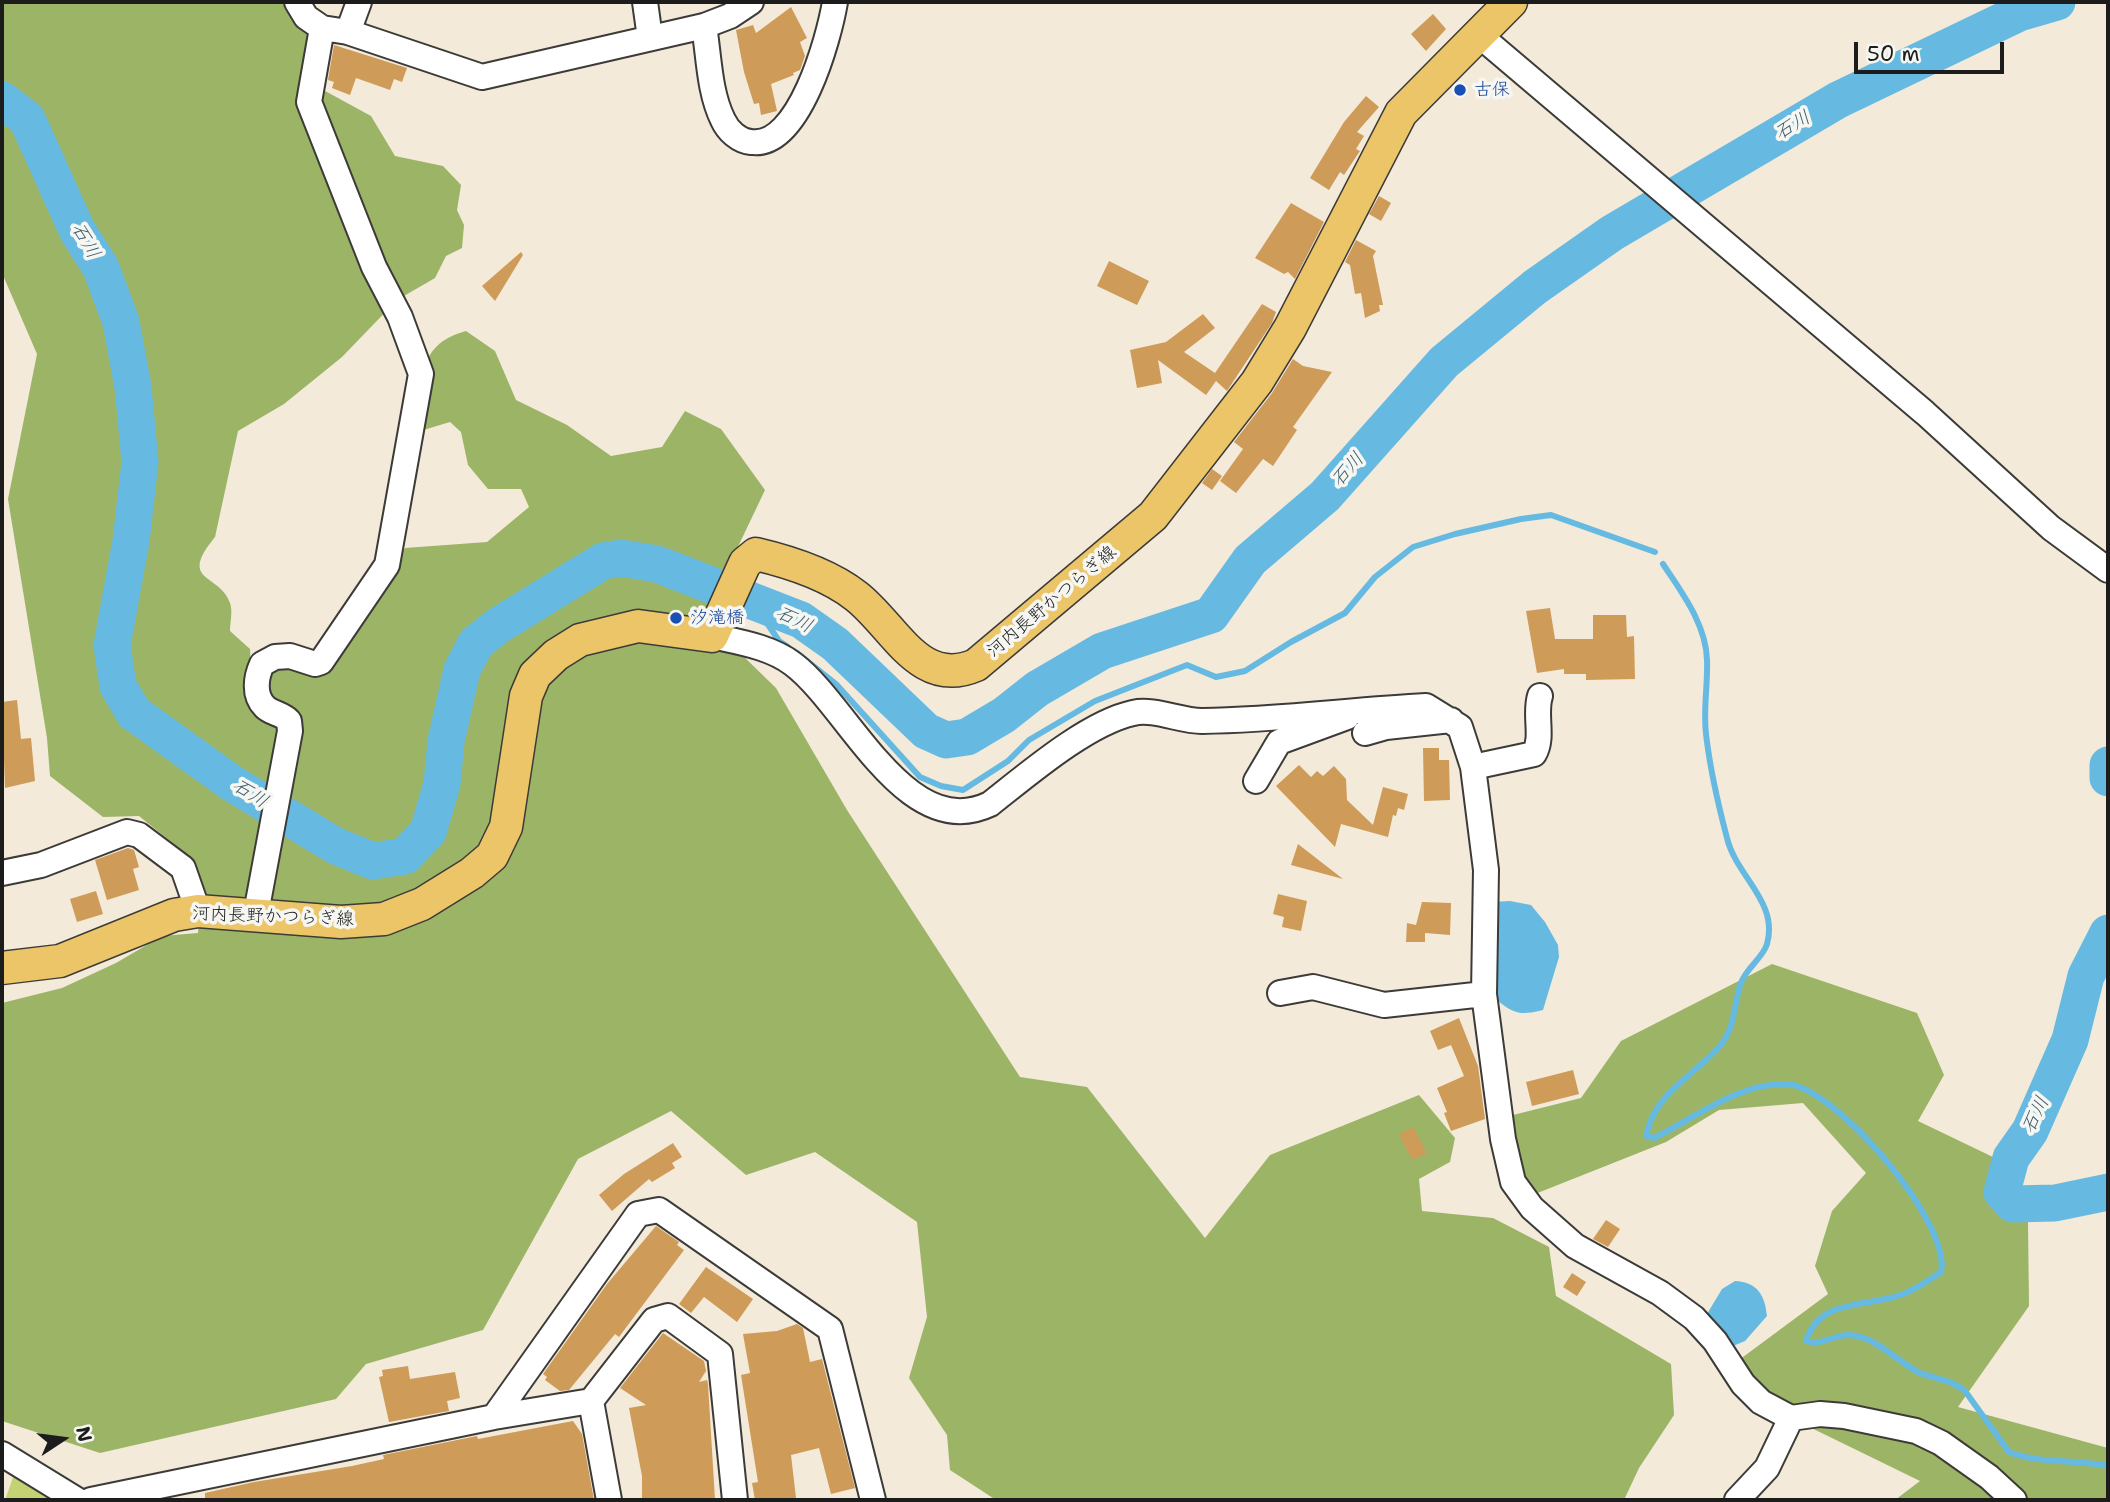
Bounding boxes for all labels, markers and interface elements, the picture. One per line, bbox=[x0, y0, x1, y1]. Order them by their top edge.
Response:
scale bar bbox=[1858, 28, 2008, 72]
text: 50 m bbox=[1867, 40, 1920, 68]
place label: 古保 bbox=[1474, 79, 1510, 101]
marker: 古保 bbox=[1452, 82, 1468, 98]
water label: 石川 bbox=[1771, 106, 1815, 146]
water label: 石川 bbox=[66, 219, 104, 263]
water label: 石川 bbox=[1327, 448, 1369, 492]
street label: 河内長野かつらぎ線 bbox=[983, 542, 1121, 662]
water label: 石川 bbox=[772, 601, 816, 639]
place label: 汐滝橋 bbox=[690, 607, 744, 629]
marker: 汐滝橋 bbox=[668, 610, 684, 626]
water label: 石川 bbox=[228, 774, 272, 814]
street label: 河内長野かつらぎ線 bbox=[192, 903, 354, 931]
water label: 石川 bbox=[2017, 1093, 2055, 1137]
north arrow bbox=[28, 1404, 98, 1474]
text: N bbox=[70, 1424, 98, 1444]

